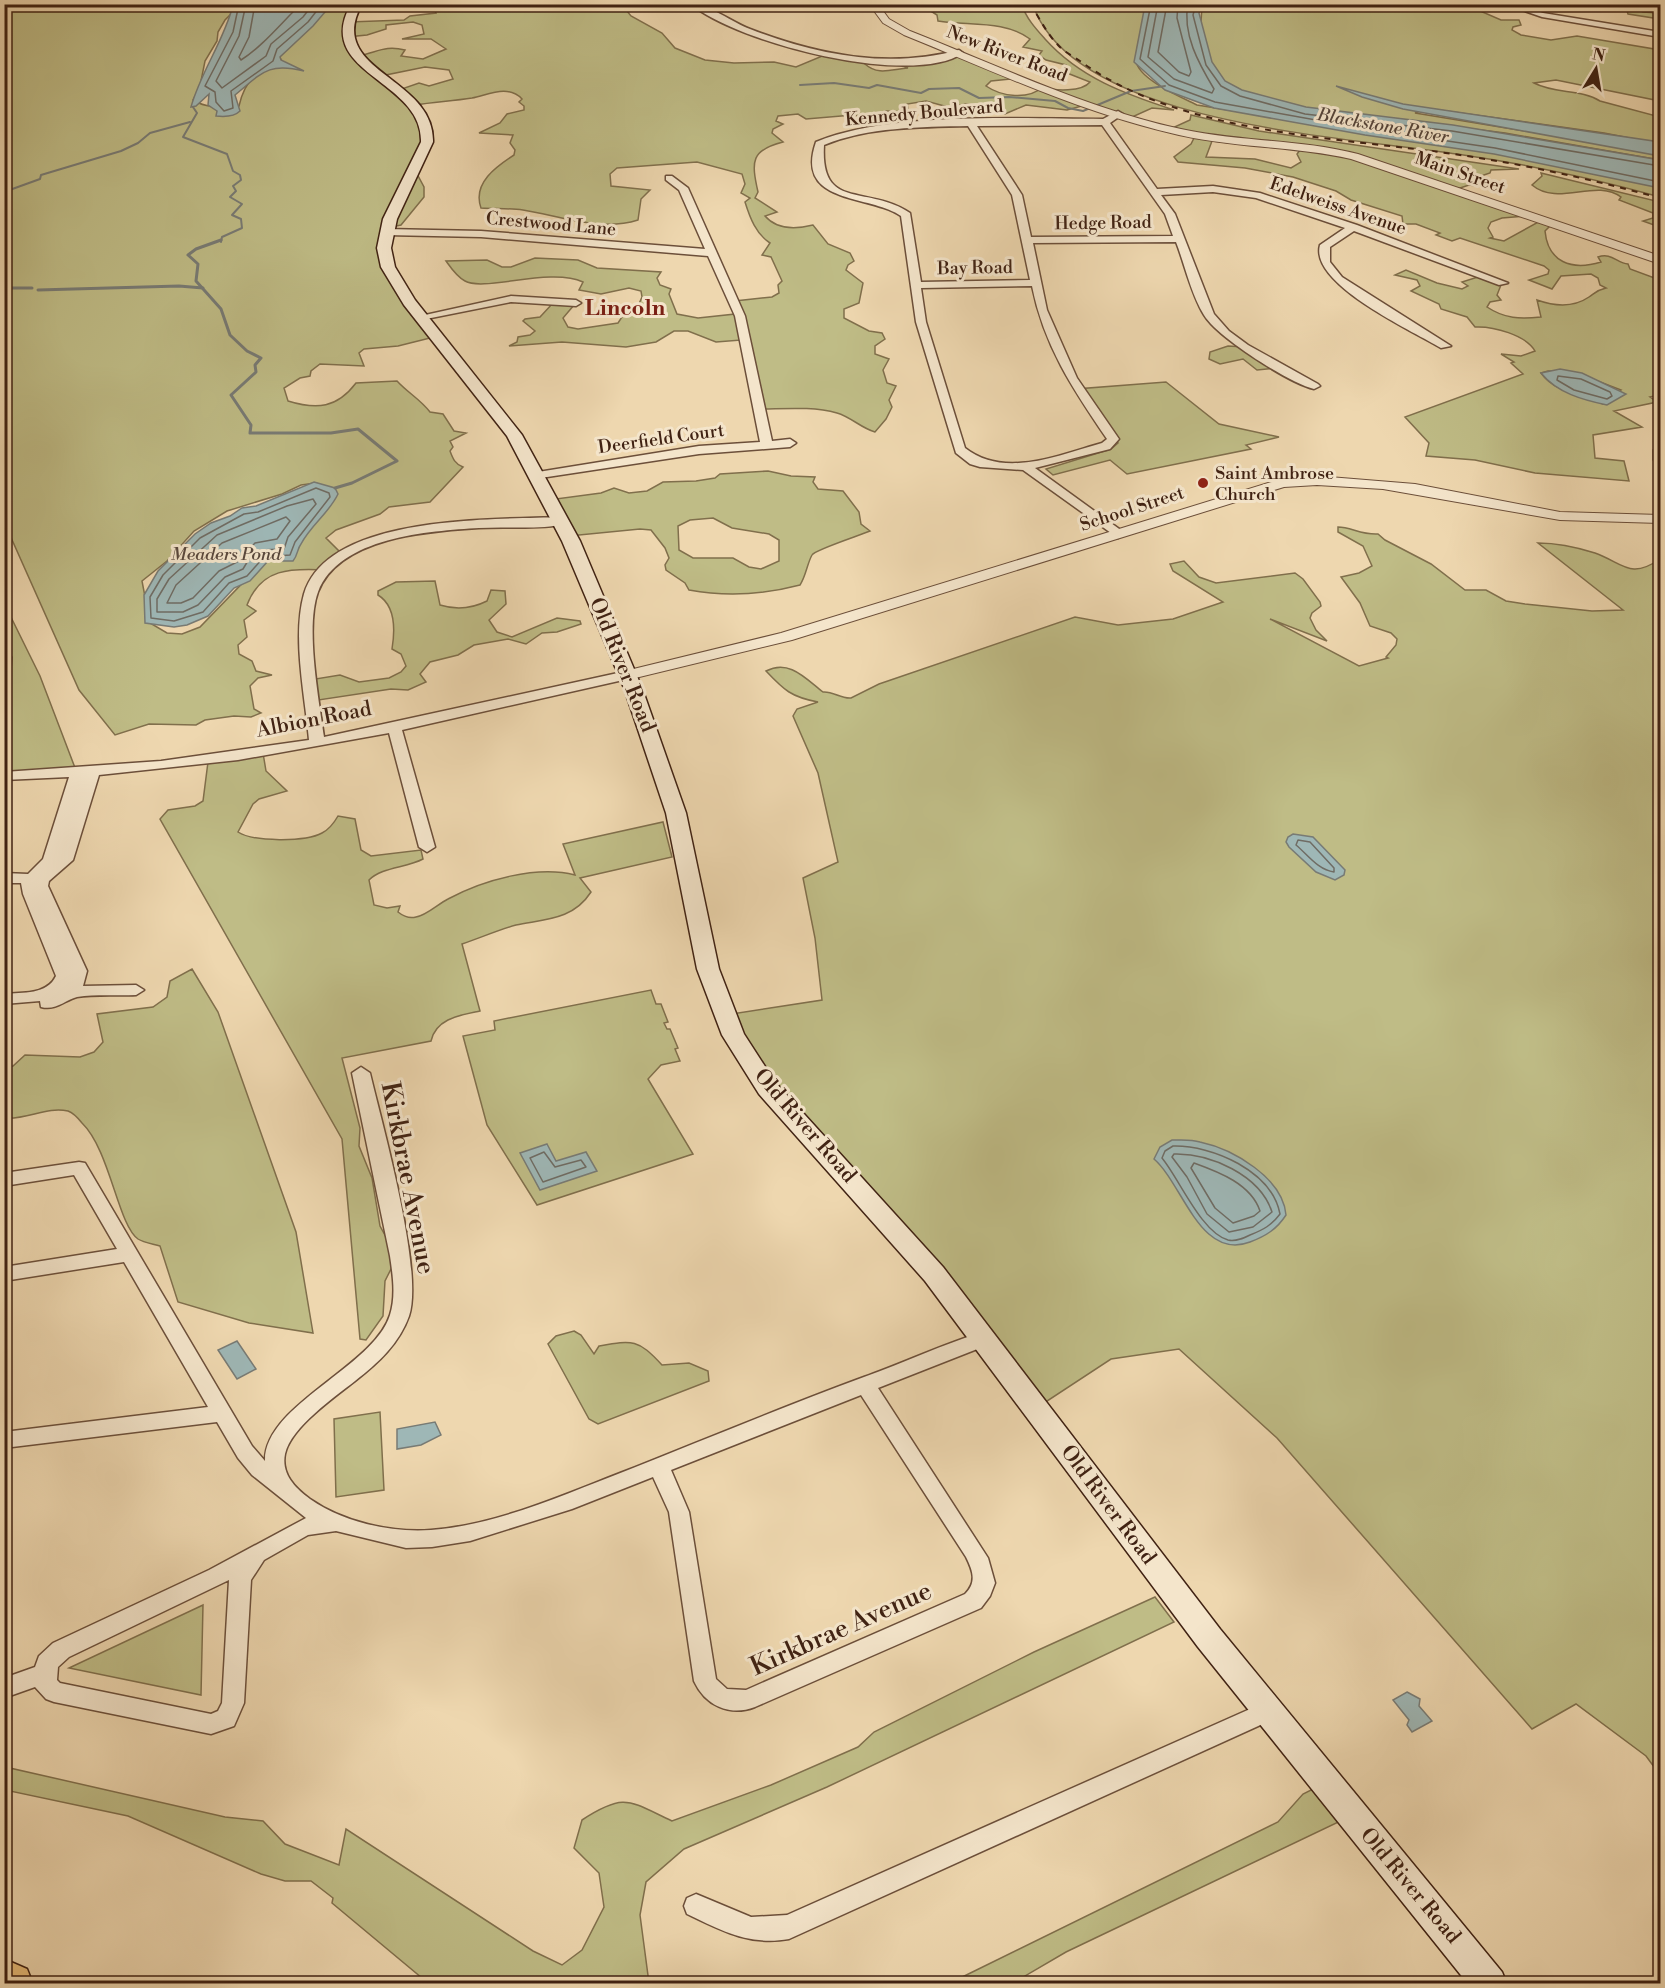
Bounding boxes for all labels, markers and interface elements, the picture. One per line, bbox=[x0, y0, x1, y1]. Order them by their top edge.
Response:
street label: New River Road bbox=[943, 20, 1071, 88]
north arrow bbox=[1566, 39, 1626, 99]
text: N bbox=[1591, 44, 1607, 66]
street label: Kennedy Boulevard bbox=[844, 95, 1005, 131]
water label: Blackstone River bbox=[1314, 103, 1451, 149]
street label: Main Street bbox=[1412, 147, 1509, 199]
street label: Edelweiss Avenue bbox=[1267, 172, 1409, 240]
street label: Crestwood Lane bbox=[485, 207, 617, 241]
street label: Hedge Road bbox=[1054, 211, 1153, 235]
street label: Bay Road bbox=[936, 256, 1014, 280]
district label: Lincoln bbox=[585, 295, 666, 322]
street label: Deerfield Court bbox=[596, 419, 726, 459]
place label: Saint Ambrose Church bbox=[1215, 462, 1334, 506]
marker: Saint Ambrose Church bbox=[1196, 476, 1210, 490]
street label: School Street bbox=[1077, 481, 1188, 537]
water label: Meaders Pond bbox=[171, 543, 282, 566]
street label: Old River Road bbox=[583, 594, 661, 736]
street label: Albion Road bbox=[253, 696, 374, 744]
street label: Old River Road bbox=[748, 1063, 862, 1189]
street label: Kirkbrae Avenue bbox=[374, 1079, 442, 1277]
street label: Old River Road bbox=[1055, 1440, 1161, 1570]
street label: Kirkbrae Avenue bbox=[745, 1575, 937, 1683]
street label: Old River Road bbox=[1354, 1823, 1466, 1949]

